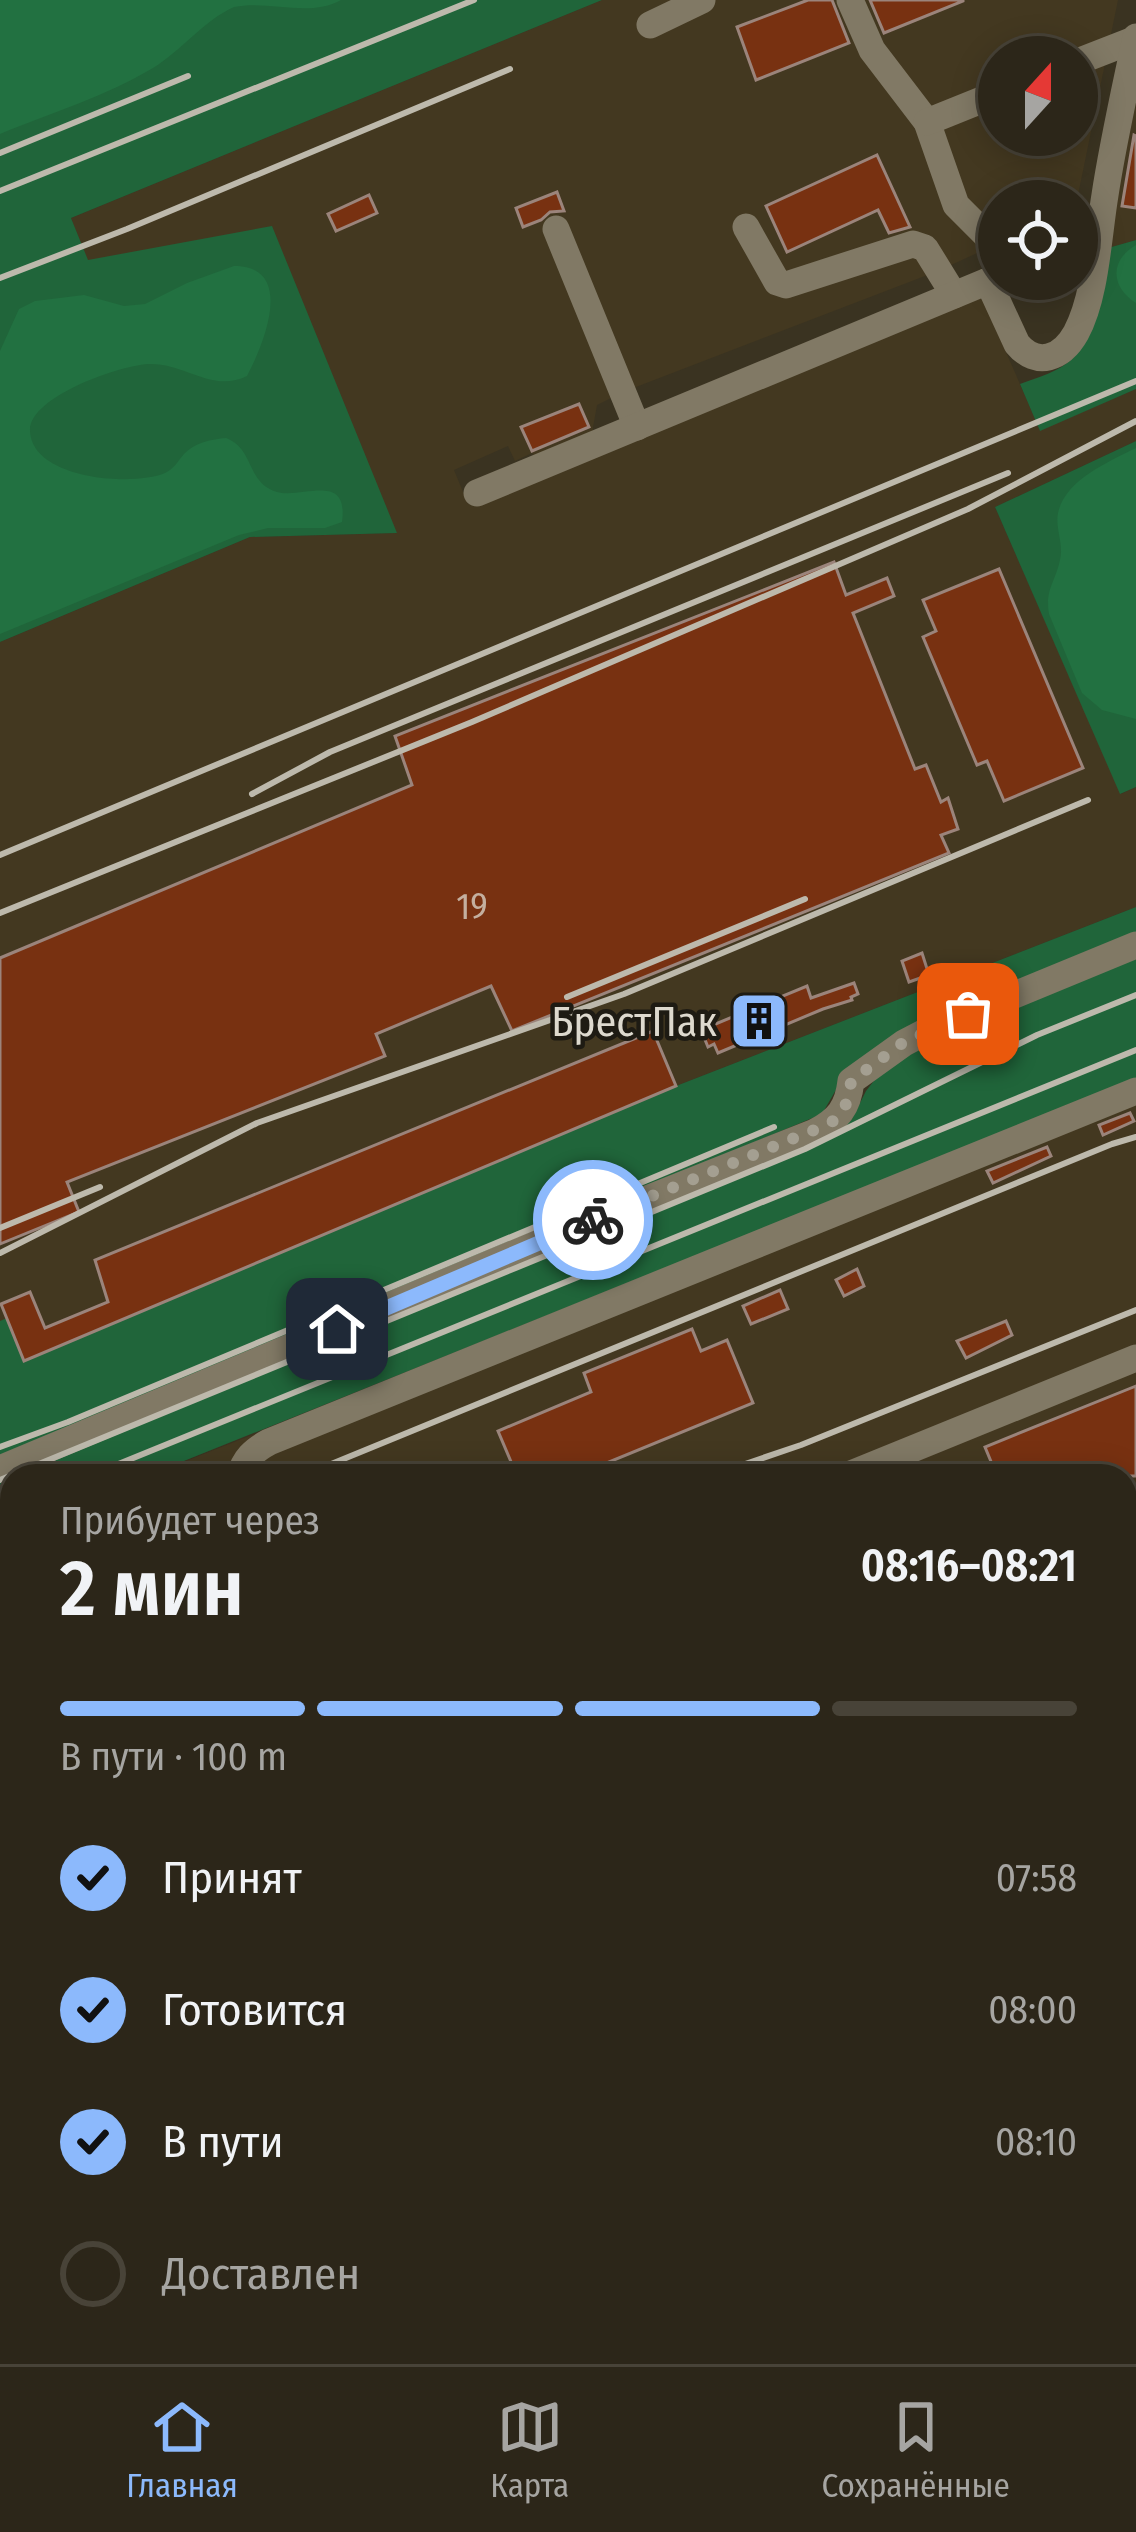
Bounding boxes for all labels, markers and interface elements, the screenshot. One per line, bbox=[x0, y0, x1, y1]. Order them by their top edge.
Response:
north arrow bbox=[978, 36, 1098, 156]
map controls bbox=[978, 36, 1098, 300]
button: locate bbox=[978, 180, 1098, 300]
house number: 19 bbox=[456, 885, 488, 929]
pin bbox=[917, 963, 1019, 1065]
icon: bag bbox=[935, 981, 1001, 1047]
building icon: БрестПак bbox=[728, 990, 790, 1052]
place label: БрестПак bbox=[551, 997, 717, 1047]
courier bbox=[533, 1160, 653, 1280]
icon: bike bbox=[560, 1187, 626, 1253]
pin bbox=[286, 1278, 388, 1380]
icon: home bbox=[304, 1296, 370, 1362]
text: Прибудет через bbox=[60, 1498, 320, 1544]
text: 08:16–08:21 bbox=[861, 1539, 1077, 1593]
text: 2 мин bbox=[60, 1542, 244, 1636]
text: В пути · 100 m bbox=[60, 1734, 287, 1780]
icon: check bbox=[60, 1845, 126, 1911]
text: Принят bbox=[162, 1851, 302, 1905]
text: 07:58 bbox=[996, 1855, 1077, 1901]
icon: check bbox=[60, 1977, 126, 2043]
text: Готовится bbox=[162, 1983, 347, 2037]
text: 08:00 bbox=[988, 1987, 1077, 2033]
icon: check bbox=[60, 2109, 126, 2175]
text: В пути bbox=[162, 2115, 284, 2169]
text: 08:10 bbox=[995, 2119, 1077, 2165]
text: Доставлен bbox=[162, 2247, 360, 2301]
tab: Главная bbox=[126, 2394, 238, 2506]
tab: Карта bbox=[490, 2394, 569, 2506]
tab: Сохранённые bbox=[821, 2394, 1010, 2506]

